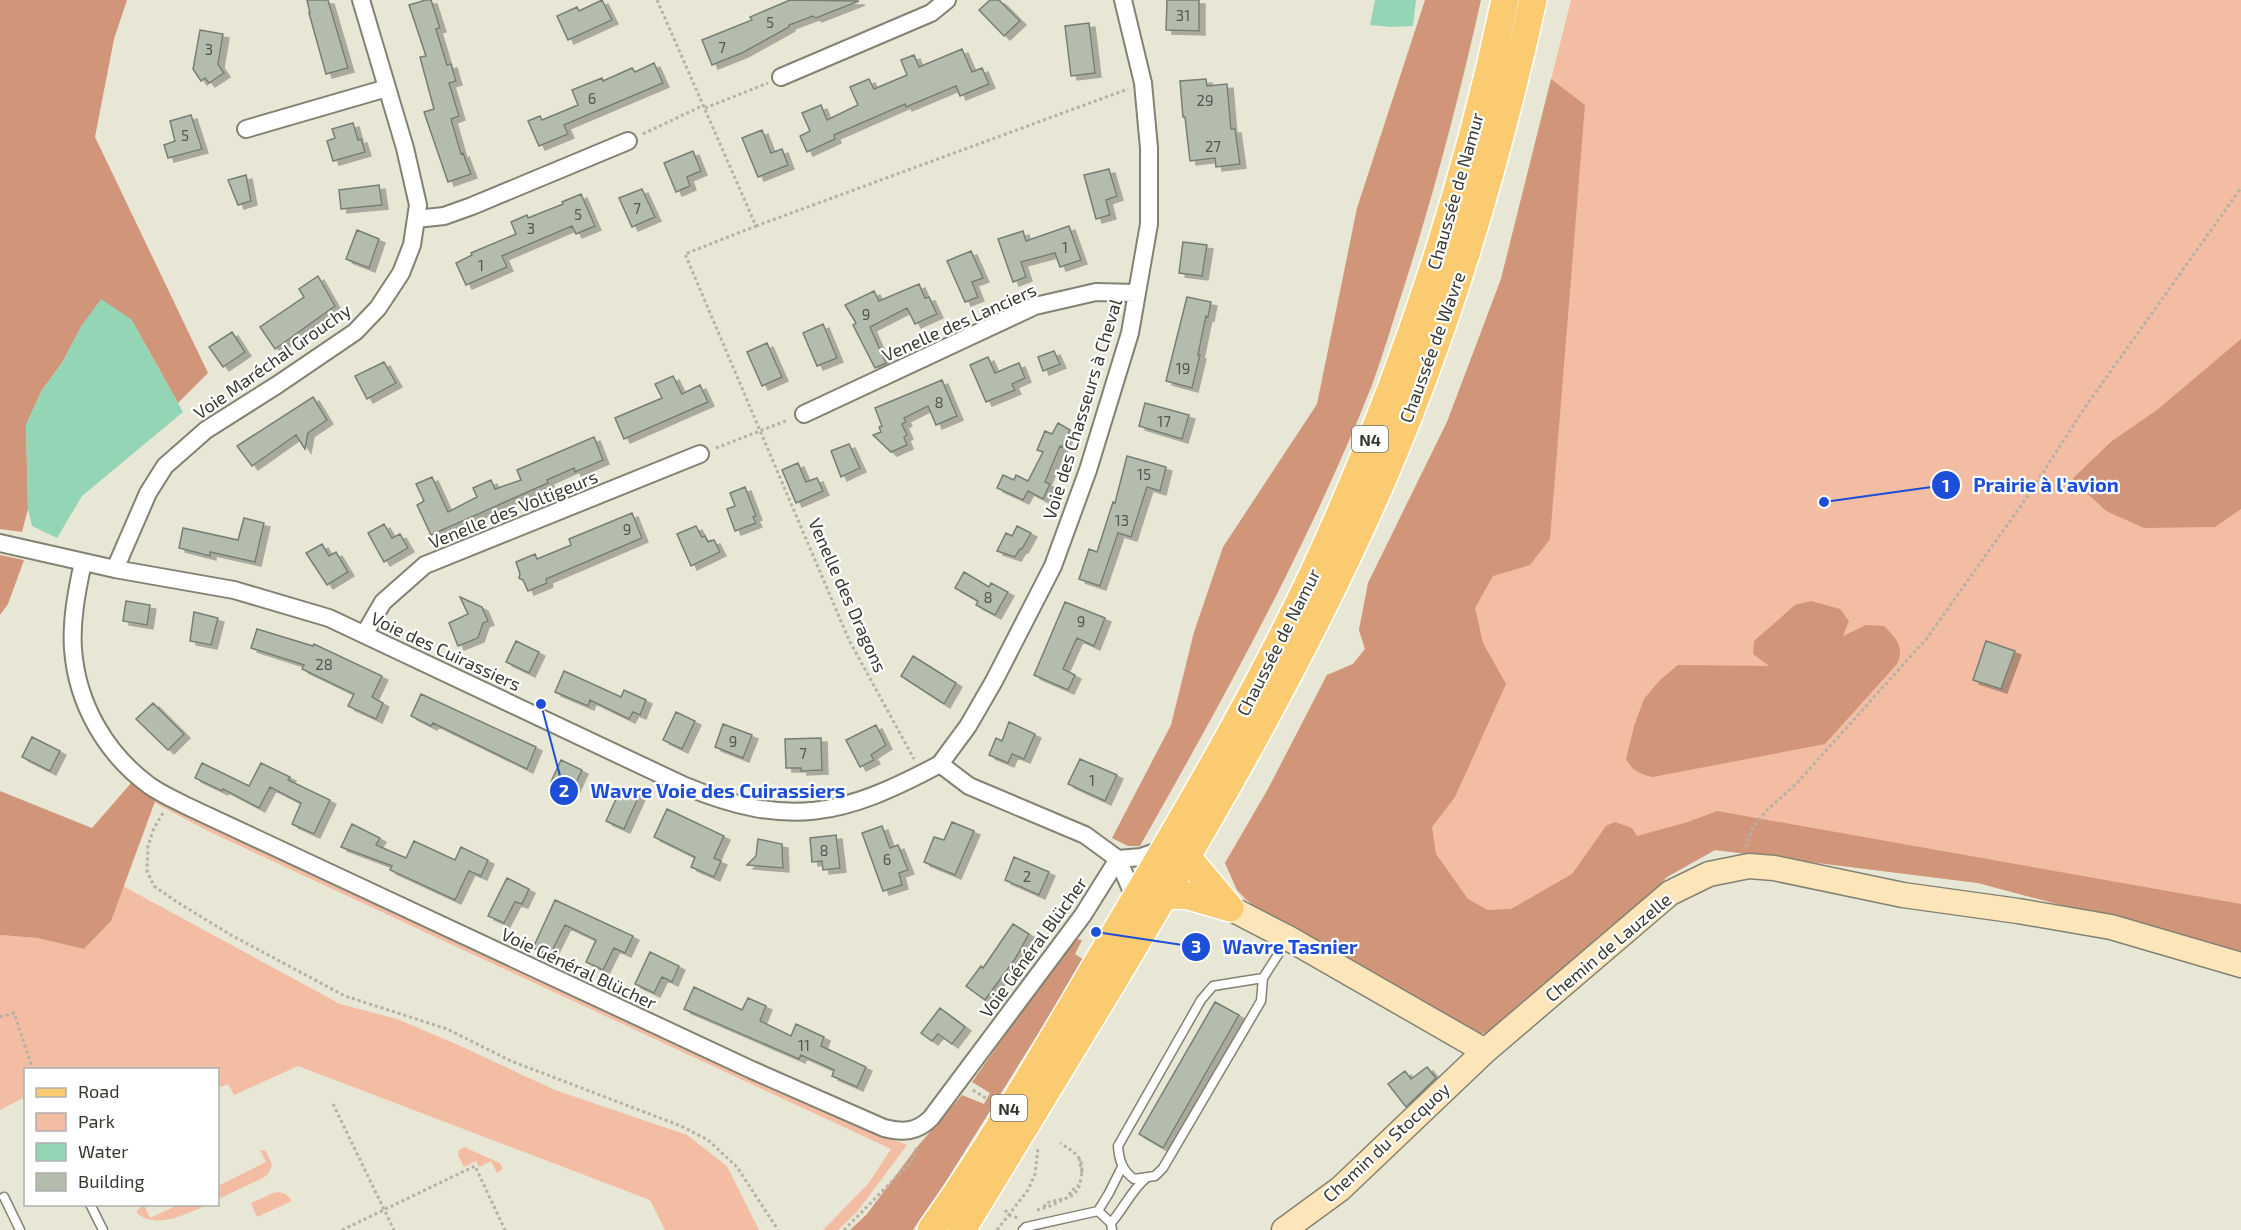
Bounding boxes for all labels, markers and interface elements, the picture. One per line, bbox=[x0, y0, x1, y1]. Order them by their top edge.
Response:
house number: 31 bbox=[1176, 6, 1190, 24]
house number: 5 bbox=[766, 13, 774, 31]
house number: 7 bbox=[718, 38, 726, 56]
house number: 3 bbox=[205, 40, 213, 58]
house number: 6 bbox=[588, 89, 596, 107]
house number: 29 bbox=[1196, 91, 1214, 109]
street label: Chaussée de Namur bbox=[1422, 110, 1488, 272]
house number: 5 bbox=[181, 126, 189, 144]
house number: 27 bbox=[1205, 137, 1221, 155]
house number: 7 bbox=[633, 199, 641, 217]
house number: 5 bbox=[574, 205, 582, 223]
house number: 3 bbox=[527, 219, 535, 237]
house number: 1 bbox=[1062, 238, 1068, 256]
house number: 1 bbox=[478, 256, 484, 274]
street label: Chaussée de Wavre bbox=[1394, 268, 1470, 426]
street label: Venelle des Lanciers bbox=[878, 278, 1040, 366]
street label: Voie des Chasseurs à Cheval bbox=[1038, 295, 1126, 522]
street label: Voie Maréchal Grouchy bbox=[189, 298, 355, 424]
house number: 9 bbox=[862, 305, 870, 323]
house number: 19 bbox=[1176, 359, 1190, 377]
house number: 8 bbox=[934, 393, 944, 411]
house number: 17 bbox=[1157, 412, 1171, 430]
road number: N4 bbox=[1352, 426, 1388, 452]
street label: Venelle des Voltigeurs bbox=[425, 465, 601, 553]
house number: 15 bbox=[1137, 465, 1151, 483]
callout: Prairie à l'avion bbox=[1931, 466, 2131, 504]
text: Prairie à l'avion bbox=[1973, 472, 2119, 496]
text: 1 bbox=[1942, 474, 1950, 496]
house number: 13 bbox=[1115, 511, 1129, 529]
street label: Venelle des Dragons bbox=[804, 515, 892, 675]
house number: 9 bbox=[623, 520, 631, 538]
street label: Chaussée de Namur bbox=[1231, 565, 1325, 719]
house number: 8 bbox=[983, 588, 993, 606]
street label: Voie des Cuirassiers bbox=[368, 607, 524, 695]
house number: 9 bbox=[1077, 612, 1085, 630]
house number: 28 bbox=[315, 655, 333, 673]
house number: 9 bbox=[729, 732, 737, 750]
house number: 7 bbox=[799, 744, 807, 762]
house number: 1 bbox=[1089, 771, 1095, 789]
callout: Wavre Voie des Cuirassiers bbox=[549, 772, 858, 810]
text: Wavre Voie des Cuirassiers bbox=[591, 778, 845, 802]
text: 2 bbox=[559, 779, 569, 801]
house number: 8 bbox=[819, 841, 829, 859]
house number: 6 bbox=[883, 850, 891, 868]
house number: 2 bbox=[1023, 867, 1031, 885]
street label: Voie Général Blücher bbox=[975, 872, 1091, 1022]
street label: Chemin de Lauzelle bbox=[1541, 888, 1675, 1006]
street label: Voie Général Blücher bbox=[498, 922, 660, 1014]
callout: Wavre Tasnier bbox=[1181, 928, 1370, 966]
text: Wavre Tasnier bbox=[1222, 934, 1358, 958]
text: 3 bbox=[1191, 935, 1201, 957]
house number: 11 bbox=[798, 1036, 810, 1054]
legend bbox=[24, 1068, 219, 1206]
street label: Chemin du Stocquoy bbox=[1318, 1077, 1454, 1207]
text: Road bbox=[78, 1080, 119, 1102]
road number: N4 bbox=[991, 1095, 1027, 1121]
text: Park bbox=[78, 1110, 115, 1132]
text: Water bbox=[78, 1140, 128, 1162]
text: Building bbox=[78, 1170, 145, 1192]

